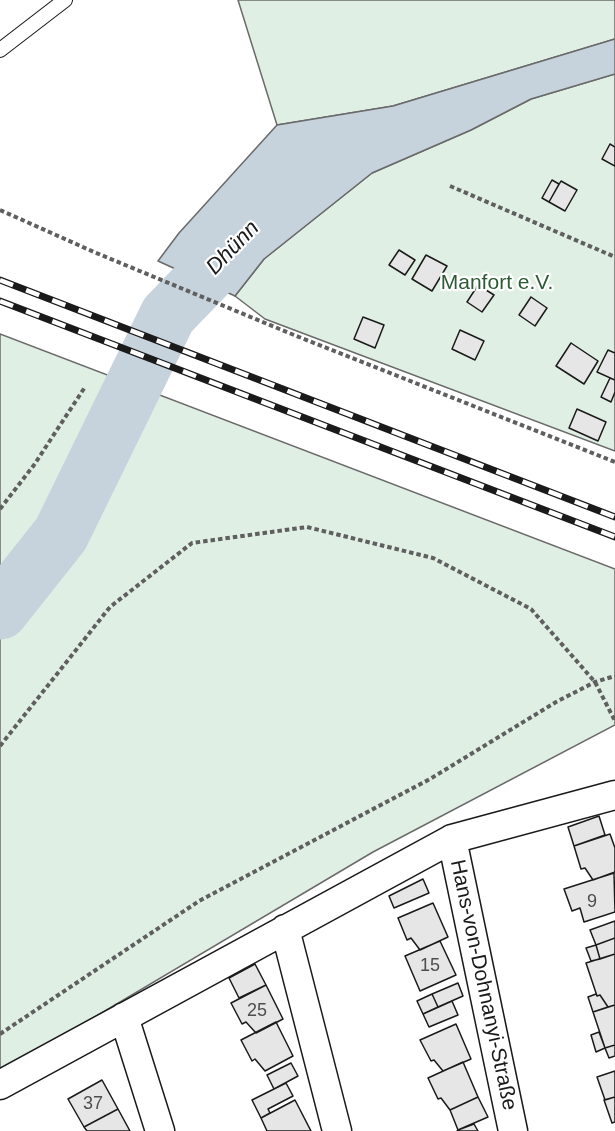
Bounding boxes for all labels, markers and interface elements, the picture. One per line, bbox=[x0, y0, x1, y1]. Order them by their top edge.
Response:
water label: Dhünn bbox=[201, 216, 265, 280]
park label: Manfort e.V. bbox=[441, 270, 553, 296]
street label: Hans-von-Dohnanyi-Straße bbox=[444, 857, 522, 1113]
house number: 9 bbox=[587, 891, 597, 913]
house number: 15 bbox=[420, 955, 440, 977]
house number: 25 bbox=[247, 1000, 267, 1022]
house number: 37 bbox=[83, 1093, 103, 1115]

